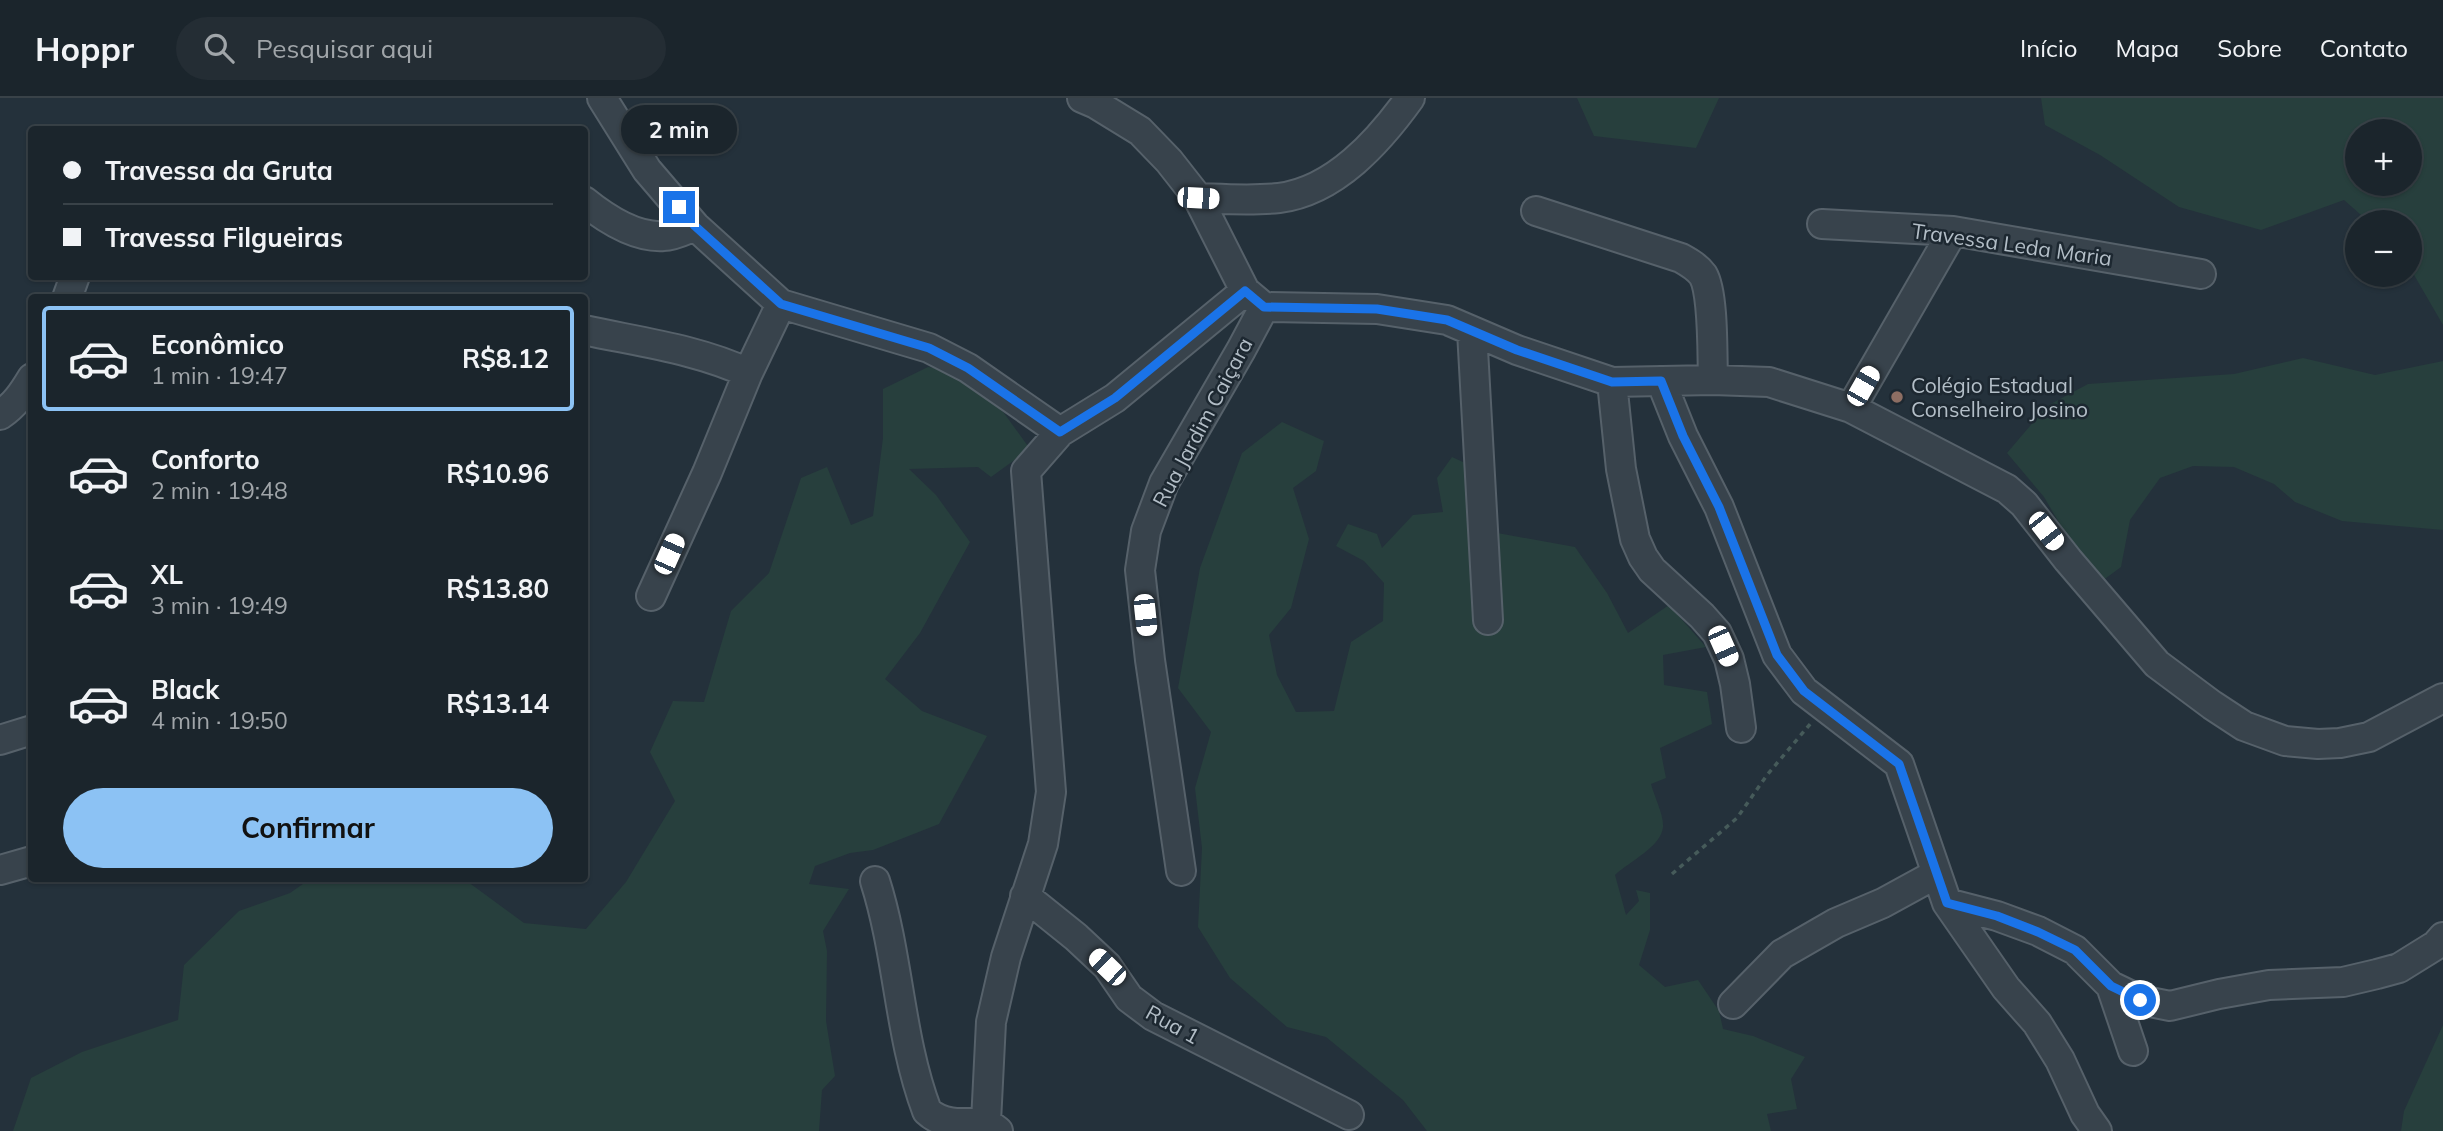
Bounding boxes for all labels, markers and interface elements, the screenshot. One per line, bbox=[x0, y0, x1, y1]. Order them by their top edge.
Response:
search box bbox=[176, 17, 666, 80]
text: Hoppr bbox=[35, 28, 134, 69]
icon: search bbox=[200, 29, 238, 67]
text: Pesquisar aqui bbox=[256, 32, 433, 65]
text: Início bbox=[2020, 33, 2077, 63]
text: Mapa bbox=[2115, 33, 2179, 63]
text: Sobre bbox=[2217, 33, 2282, 63]
text: Contato bbox=[2320, 33, 2408, 63]
callout: 2 min bbox=[621, 105, 737, 154]
text: 2 min bbox=[649, 115, 709, 144]
map controls bbox=[2345, 119, 2422, 287]
button: + bbox=[2345, 119, 2422, 196]
text: Travessa da Gruta bbox=[105, 154, 333, 187]
car bbox=[1177, 186, 1220, 210]
route end bbox=[663, 191, 695, 223]
button: − bbox=[2345, 210, 2422, 287]
street label: Travessa Leda Maria bbox=[1910, 217, 2114, 271]
text: Travessa Filgueiras bbox=[105, 221, 343, 254]
icon: car bbox=[67, 327, 130, 390]
text: Econômico bbox=[151, 328, 284, 361]
street label: Rua Jardim Caiçara bbox=[1146, 333, 1258, 511]
text: R$8.12 bbox=[462, 342, 549, 375]
text: 1 min · 19:47 bbox=[151, 361, 288, 390]
car bbox=[1844, 363, 1883, 409]
place label: Colégio Estadual Conselheiro Josino bbox=[1911, 372, 2088, 422]
marker: Colégio Estadual Conselheiro Josino bbox=[1889, 389, 1905, 405]
icon: car bbox=[67, 442, 130, 505]
text: Conforto bbox=[151, 443, 260, 476]
text: R$10.96 bbox=[446, 457, 549, 490]
text: 2 min · 19:48 bbox=[151, 476, 288, 505]
car bbox=[2025, 508, 2068, 554]
car bbox=[651, 531, 688, 577]
icon: car bbox=[67, 557, 130, 620]
text: XL bbox=[151, 558, 183, 591]
text: R$13.80 bbox=[446, 572, 549, 605]
text: 3 min · 19:49 bbox=[151, 591, 288, 620]
car bbox=[1133, 593, 1158, 637]
car bbox=[1705, 623, 1742, 669]
icon: car bbox=[67, 672, 130, 735]
text: Black bbox=[151, 673, 219, 706]
text: R$13.14 bbox=[446, 687, 549, 720]
text: 4 min · 19:50 bbox=[151, 706, 288, 735]
button: Confirmar bbox=[63, 788, 553, 868]
car bbox=[1085, 945, 1130, 989]
route start bbox=[2124, 984, 2156, 1016]
street label: Rua 1 bbox=[1142, 999, 1204, 1049]

